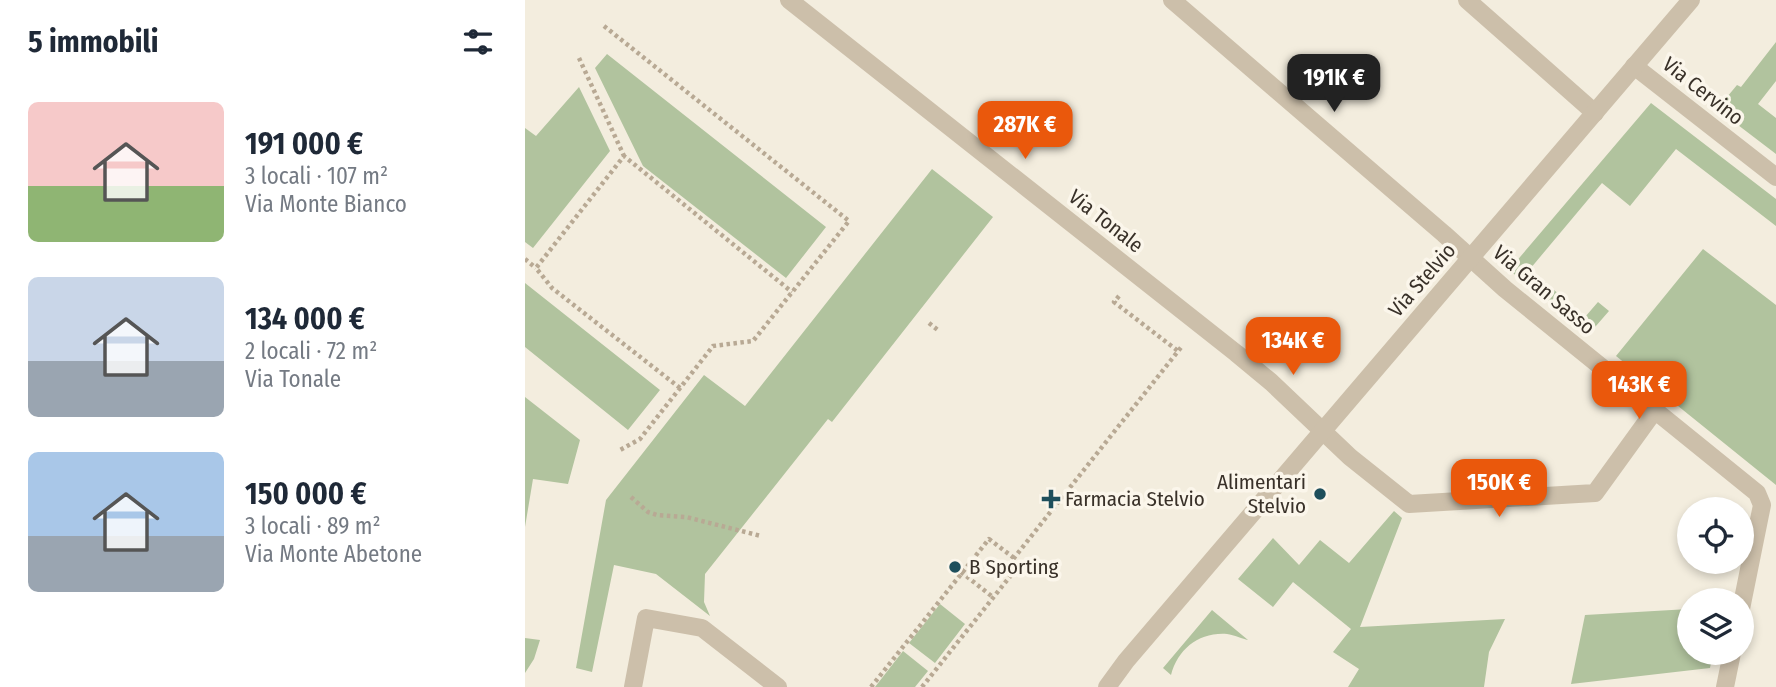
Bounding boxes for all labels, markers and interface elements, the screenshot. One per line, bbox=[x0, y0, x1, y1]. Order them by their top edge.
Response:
icon: filters bbox=[459, 23, 497, 61]
text: 5 immobili bbox=[28, 24, 159, 60]
street label: Via Cervino bbox=[1657, 51, 1749, 131]
pin: 191K € bbox=[1277, 54, 1391, 114]
text: 191K € bbox=[1303, 63, 1365, 91]
pin: 287K € bbox=[968, 102, 1082, 161]
text: 287K € bbox=[994, 110, 1056, 138]
text: 191 000 € bbox=[245, 126, 363, 162]
icon: home bbox=[84, 130, 168, 214]
text: 3 locali · 107 m² bbox=[245, 162, 388, 190]
street label: Via Tonale bbox=[1063, 184, 1149, 258]
text: Via Monte Bianco bbox=[245, 190, 407, 218]
street label: Via Stelvio bbox=[1383, 238, 1461, 322]
street label: Via Gran Sasso bbox=[1488, 240, 1600, 340]
text: 134 000 € bbox=[245, 301, 365, 337]
icon: home bbox=[84, 305, 168, 389]
pin: 134K € bbox=[1236, 318, 1350, 377]
text: 134K € bbox=[1262, 326, 1324, 354]
text: 2 locali · 72 m² bbox=[245, 337, 377, 365]
pin: 143K € bbox=[1582, 362, 1696, 421]
text: Via Tonale bbox=[245, 365, 341, 393]
text: 143K € bbox=[1608, 370, 1670, 398]
pin: 150K € bbox=[1442, 460, 1556, 519]
text: 150K € bbox=[1467, 468, 1531, 496]
place label: Alimentari Stelvio bbox=[1217, 469, 1306, 519]
text: 150 000 € bbox=[245, 476, 367, 512]
icon: home bbox=[84, 480, 168, 564]
place label: Farmacia Stelvio bbox=[1065, 486, 1205, 512]
marker: Alimentari Stelvio bbox=[1312, 486, 1328, 502]
marker: Farmacia Stelvio bbox=[1043, 491, 1059, 507]
map controls bbox=[1677, 497, 1754, 665]
button: locate bbox=[1677, 497, 1754, 574]
text: 3 locali · 89 m² bbox=[245, 512, 381, 540]
text: Via Monte Abetone bbox=[245, 540, 422, 568]
place label: B Sporting bbox=[969, 554, 1059, 580]
marker: B Sporting bbox=[947, 559, 963, 575]
button: layers bbox=[1677, 588, 1754, 665]

